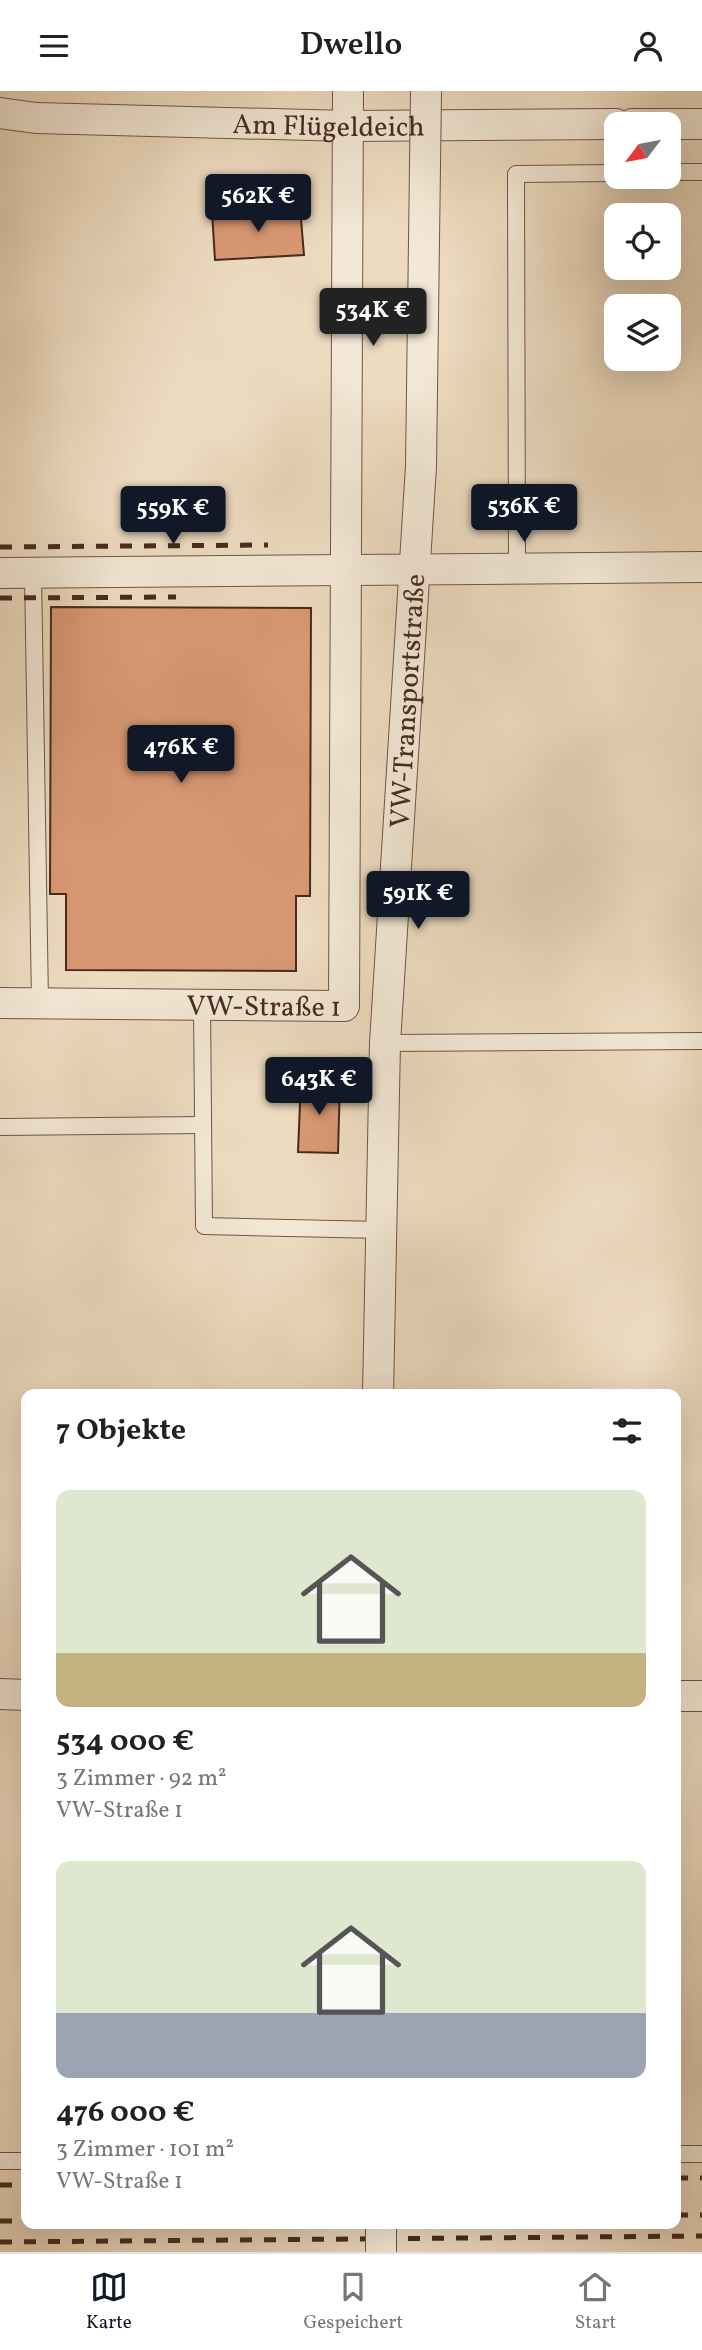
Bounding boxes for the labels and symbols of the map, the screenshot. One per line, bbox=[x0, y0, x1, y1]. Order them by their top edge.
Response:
street label: Am Flügeldeich bbox=[232, 106, 425, 148]
north arrow bbox=[604, 112, 681, 189]
pin: 562K € bbox=[201, 174, 315, 234]
pin: 534K € bbox=[316, 289, 430, 348]
pin: 536K € bbox=[467, 484, 581, 544]
pin: 559K € bbox=[116, 487, 230, 546]
street label: VW-Transportstraße bbox=[381, 573, 436, 829]
pin: 476K € bbox=[124, 725, 238, 785]
pin: 591K € bbox=[361, 871, 475, 931]
street label: VW-Straße 1 bbox=[187, 988, 341, 1028]
pin: 643K € bbox=[262, 1058, 376, 1117]

